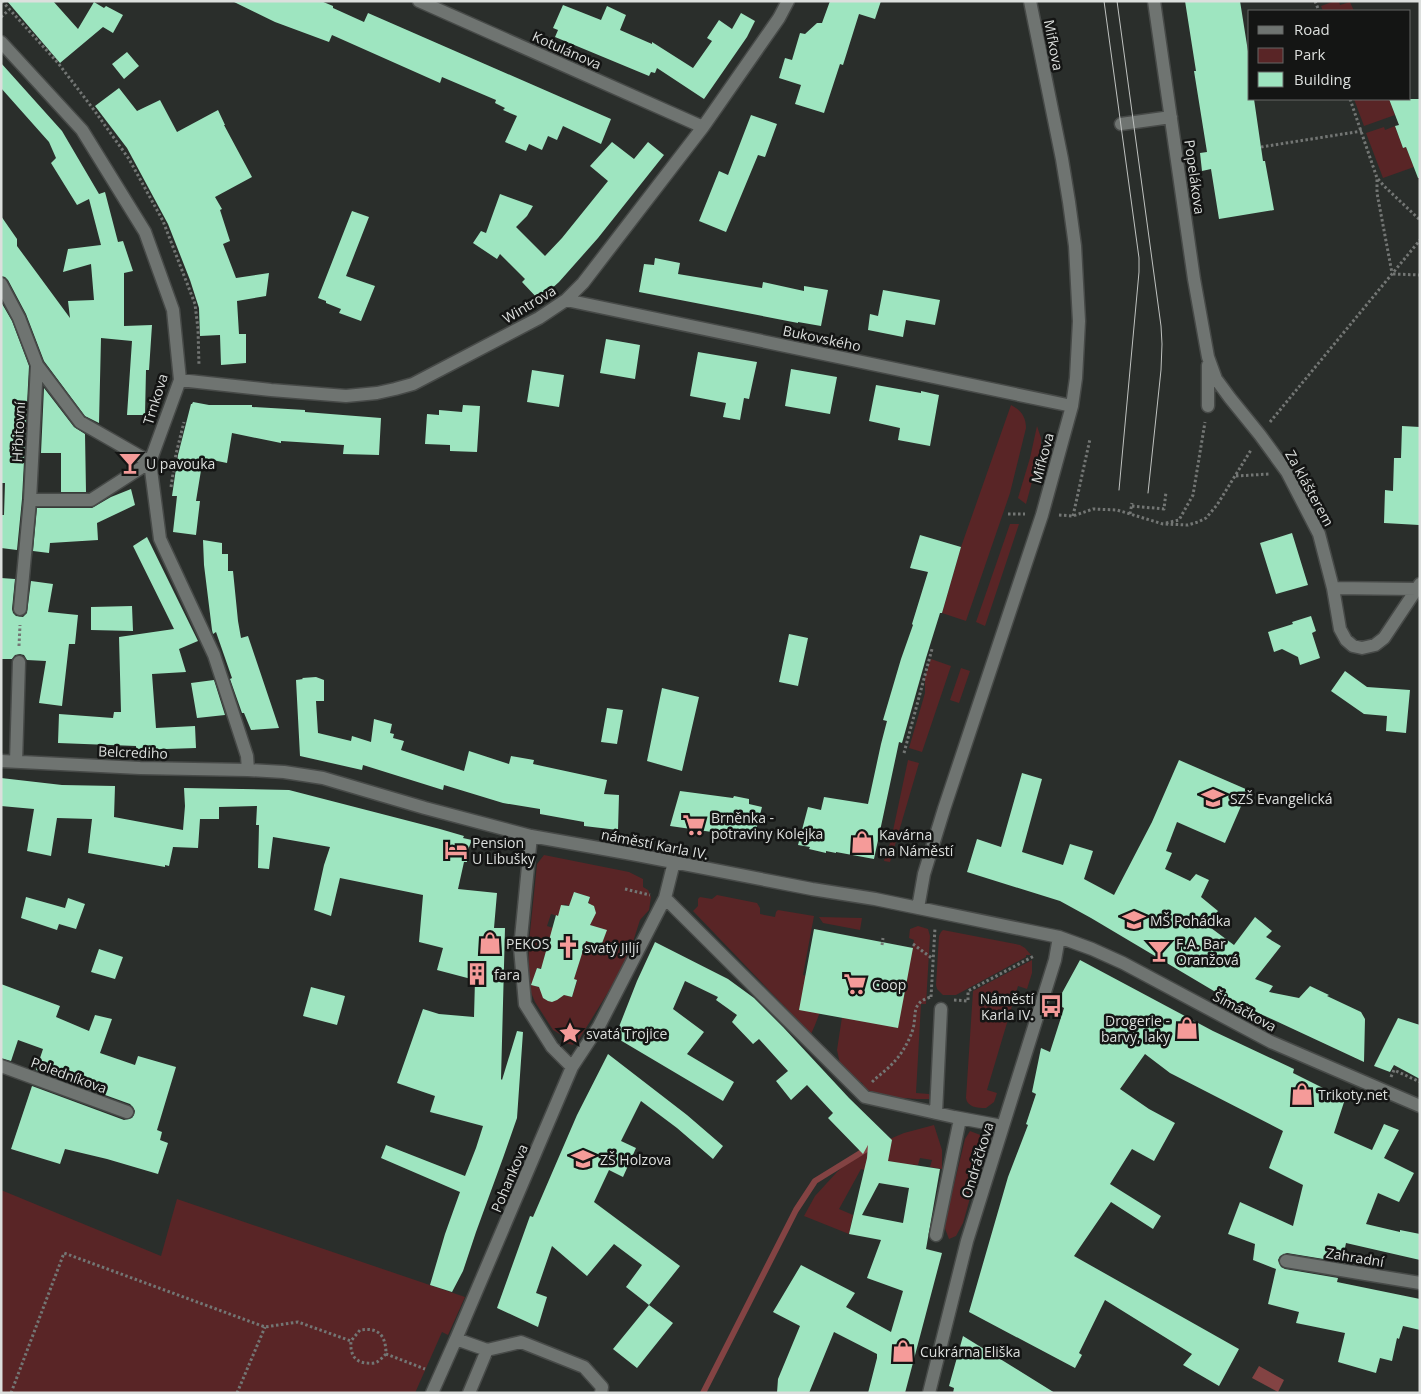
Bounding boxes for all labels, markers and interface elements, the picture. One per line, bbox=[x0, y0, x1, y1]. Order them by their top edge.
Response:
legend bbox=[1248, 10, 1411, 100]
street label: Mifkova bbox=[1040, 18, 1068, 72]
text: Road bbox=[1294, 19, 1330, 39]
street label: Kotulánova bbox=[529, 26, 605, 74]
text: Park bbox=[1294, 44, 1325, 64]
text: Building bbox=[1294, 69, 1351, 89]
street label: Popelákova bbox=[1180, 138, 1210, 216]
street label: Wintrova bbox=[499, 281, 559, 327]
street label: Bukovského bbox=[781, 320, 863, 356]
street label: Trnkova bbox=[138, 371, 172, 427]
street label: Hřbitovní bbox=[7, 401, 29, 463]
street label: Mifkova bbox=[1026, 431, 1058, 485]
street label: Za klášterem bbox=[1281, 447, 1339, 529]
bar icon: U pavouka bbox=[117, 450, 143, 476]
place label: U pavouka bbox=[146, 454, 215, 473]
street label: Belcrediho bbox=[98, 741, 168, 763]
school or university icon: SZŠ Evangelická bbox=[1200, 785, 1226, 811]
place label: SZŠ Evangelická bbox=[1230, 789, 1333, 808]
place label: Brněnka - potraviny Kolejka bbox=[711, 808, 823, 843]
supermarket icon: Brněnka - potraviny Kolejka bbox=[681, 812, 707, 838]
street label: náměstí Karla IV. bbox=[600, 824, 710, 864]
place label: Kavárna na Náměstí bbox=[879, 825, 954, 860]
shop icon: Kavárna na Náměstí bbox=[849, 829, 875, 855]
place label: Pension U Libušky bbox=[472, 833, 536, 868]
hotel icon: Pension U Libušky bbox=[443, 837, 469, 863]
school or university icon: MŠ Pohádka bbox=[1121, 907, 1147, 933]
place label: MŠ Pohádka bbox=[1150, 911, 1231, 930]
shop icon: PEKOS bbox=[477, 930, 503, 956]
place label: PEKOS bbox=[506, 934, 549, 953]
church icon: svatý Jiljí bbox=[555, 934, 581, 960]
place label: F.A. Bar Oranžová bbox=[1176, 934, 1239, 969]
place label: svatý Jiljí bbox=[584, 938, 639, 957]
bar icon: F.A. Bar Oranžová bbox=[1146, 938, 1172, 964]
building icon: fara bbox=[464, 961, 490, 987]
place label: fara bbox=[494, 965, 520, 984]
supermarket icon: Coop bbox=[842, 971, 868, 997]
place label: Coop bbox=[872, 975, 906, 994]
street label: Šimáčkova bbox=[1210, 986, 1280, 1036]
place label: Náměstí Karla IV. bbox=[980, 989, 1034, 1024]
bus stop icon: Náměstí Karla IV. bbox=[1038, 993, 1064, 1019]
place label: Drogerie - barvy, laky bbox=[1101, 1011, 1171, 1046]
shop icon: Drogerie - barvy, laky bbox=[1174, 1015, 1200, 1041]
place icon: svatá Trojice bbox=[557, 1020, 583, 1046]
place label: svatá Trojice bbox=[586, 1024, 667, 1043]
street label: Poledníkova bbox=[28, 1052, 110, 1098]
shop icon: Trikoty.net bbox=[1289, 1081, 1315, 1107]
place label: Trikoty.net bbox=[1318, 1085, 1388, 1104]
street label: Ondráčkova bbox=[956, 1120, 998, 1200]
street label: Pohankova bbox=[486, 1141, 532, 1215]
school or university icon: ZŠ Holzova bbox=[570, 1146, 596, 1172]
place label: ZŠ Holzova bbox=[600, 1150, 671, 1169]
street label: Zahradní bbox=[1325, 1243, 1386, 1271]
shop icon: Cukrárna Eliška bbox=[890, 1338, 916, 1364]
place label: Cukrárna Eliška bbox=[920, 1342, 1021, 1361]

